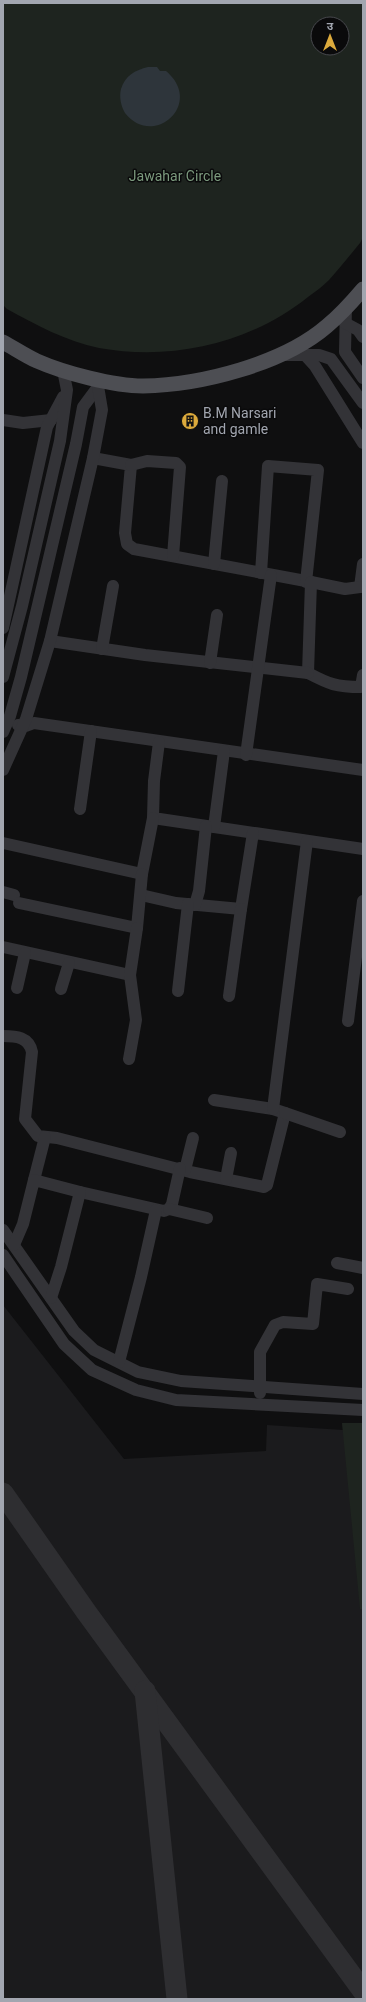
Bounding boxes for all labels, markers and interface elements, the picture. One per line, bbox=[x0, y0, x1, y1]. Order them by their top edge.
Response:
north arrow bbox=[310, 16, 350, 56]
text: उ bbox=[327, 20, 334, 33]
park label: Jawahar Circle bbox=[129, 168, 221, 184]
place label: B.M Narsari and gamle bbox=[203, 405, 276, 437]
building icon: B.M Narsari and gamle bbox=[180, 411, 200, 431]

